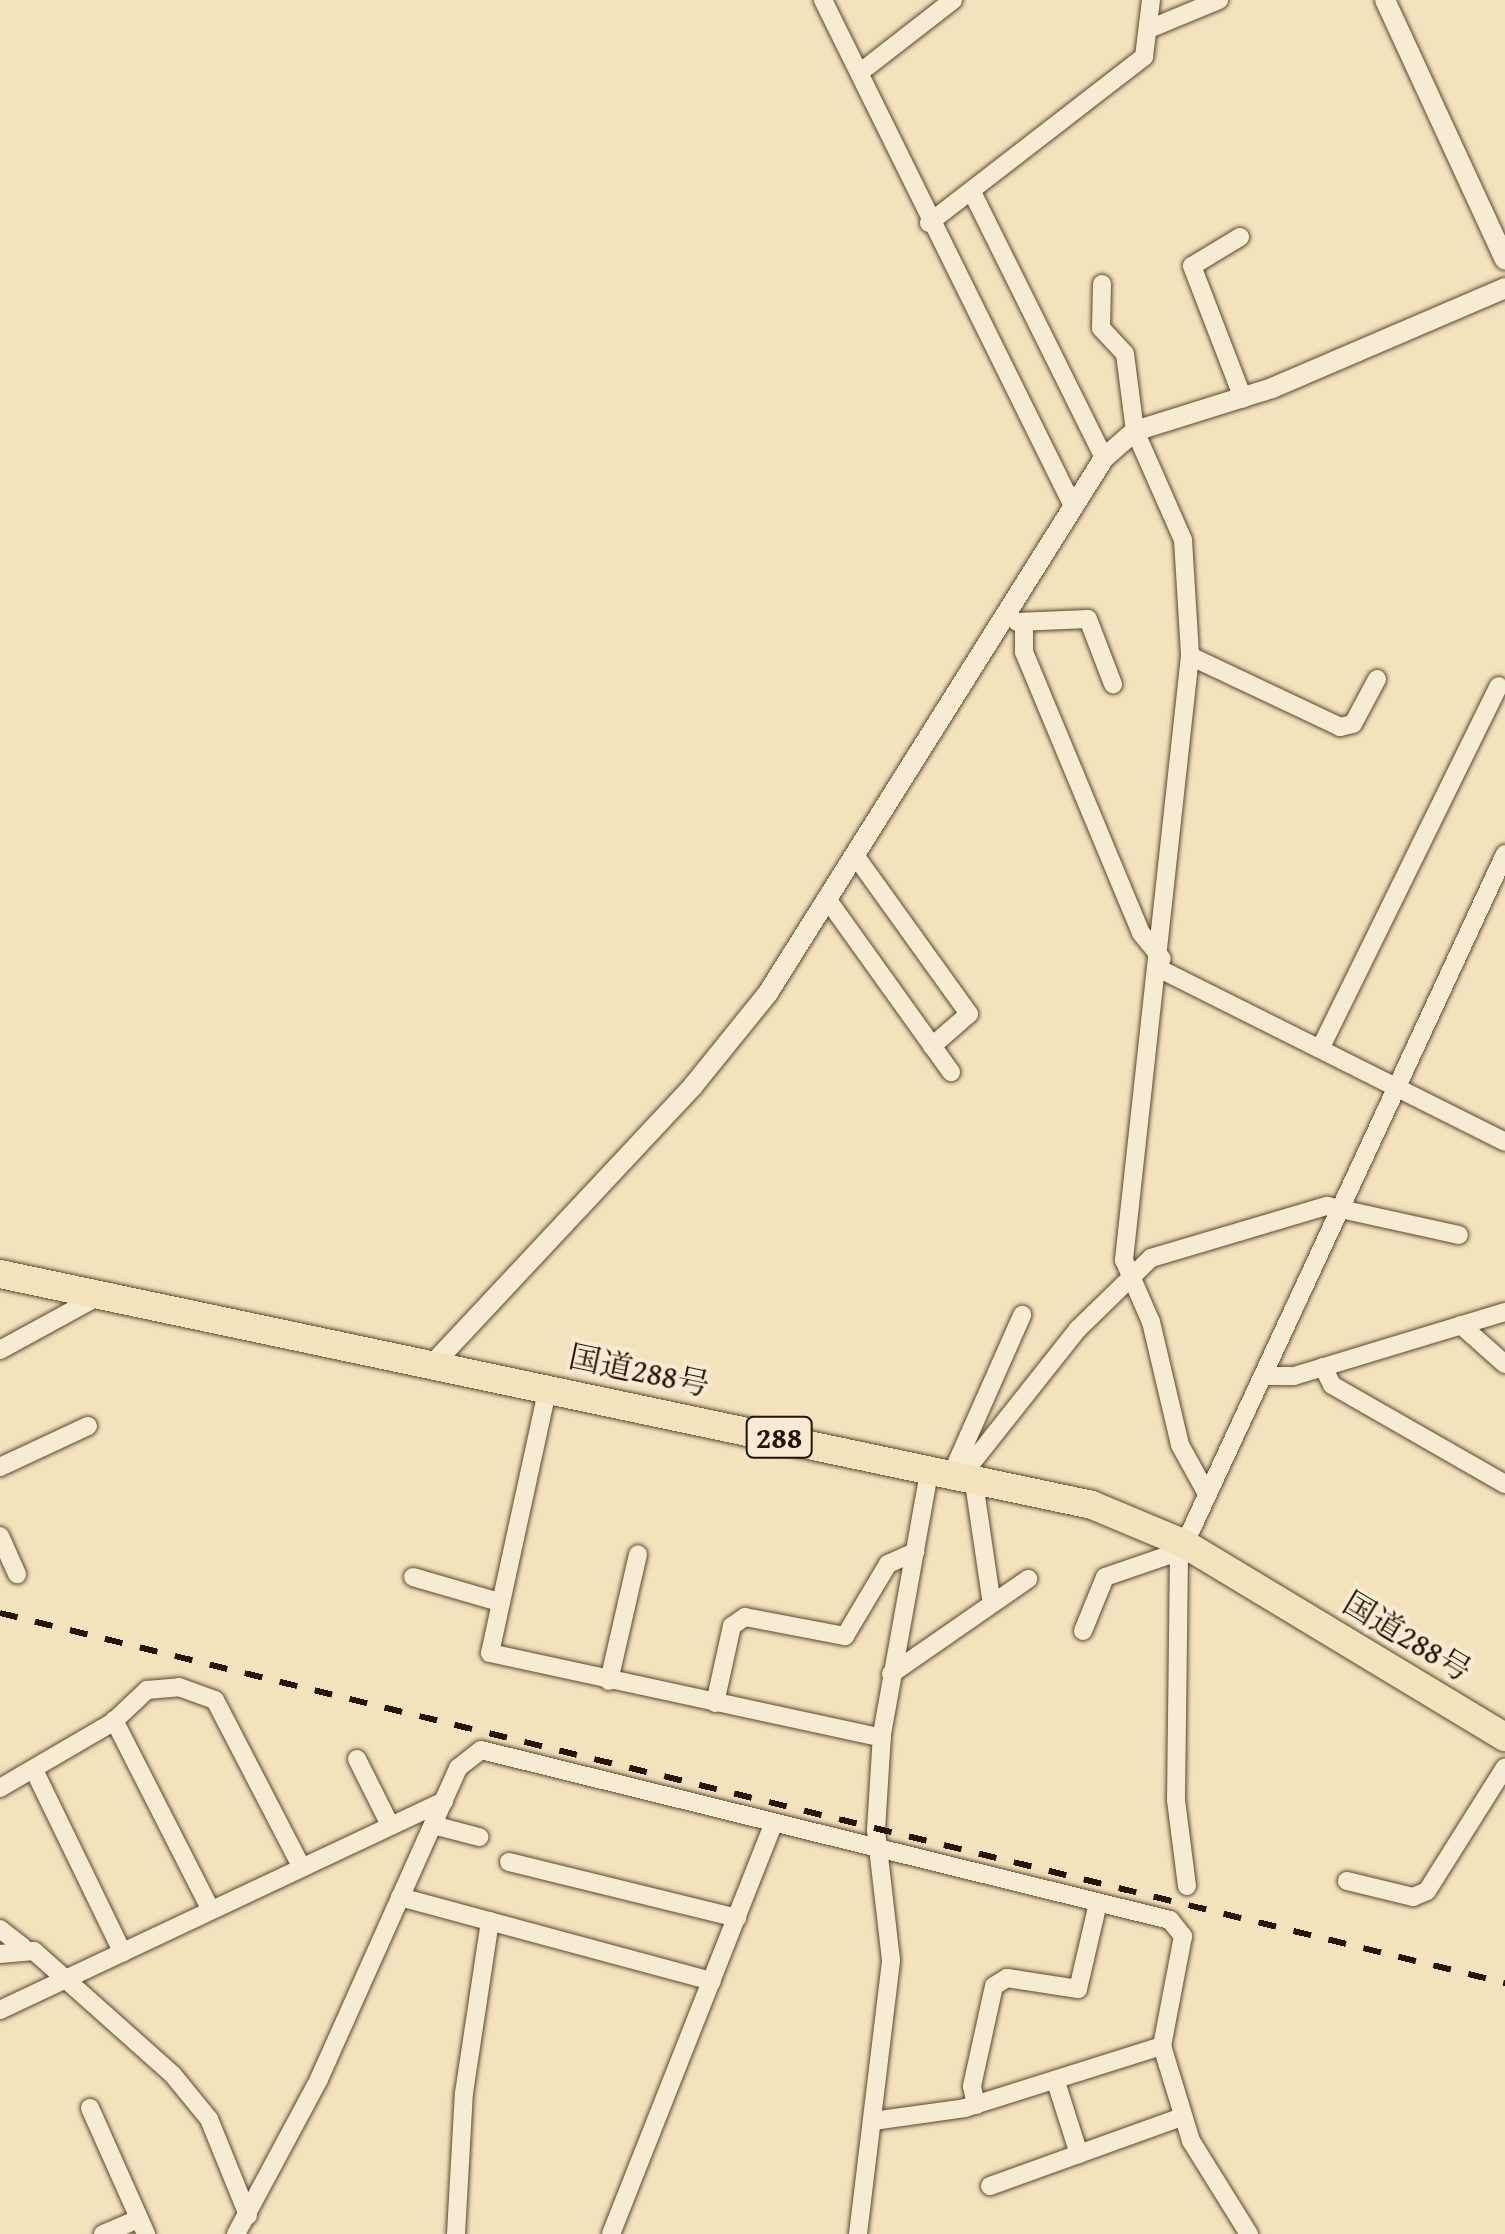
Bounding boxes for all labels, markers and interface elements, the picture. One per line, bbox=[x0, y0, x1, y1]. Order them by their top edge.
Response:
street label: 国道288号 bbox=[565, 1337, 713, 1405]
road number: 288 bbox=[744, 1412, 814, 1462]
street label: 国道288号 bbox=[1336, 1584, 1478, 1690]

